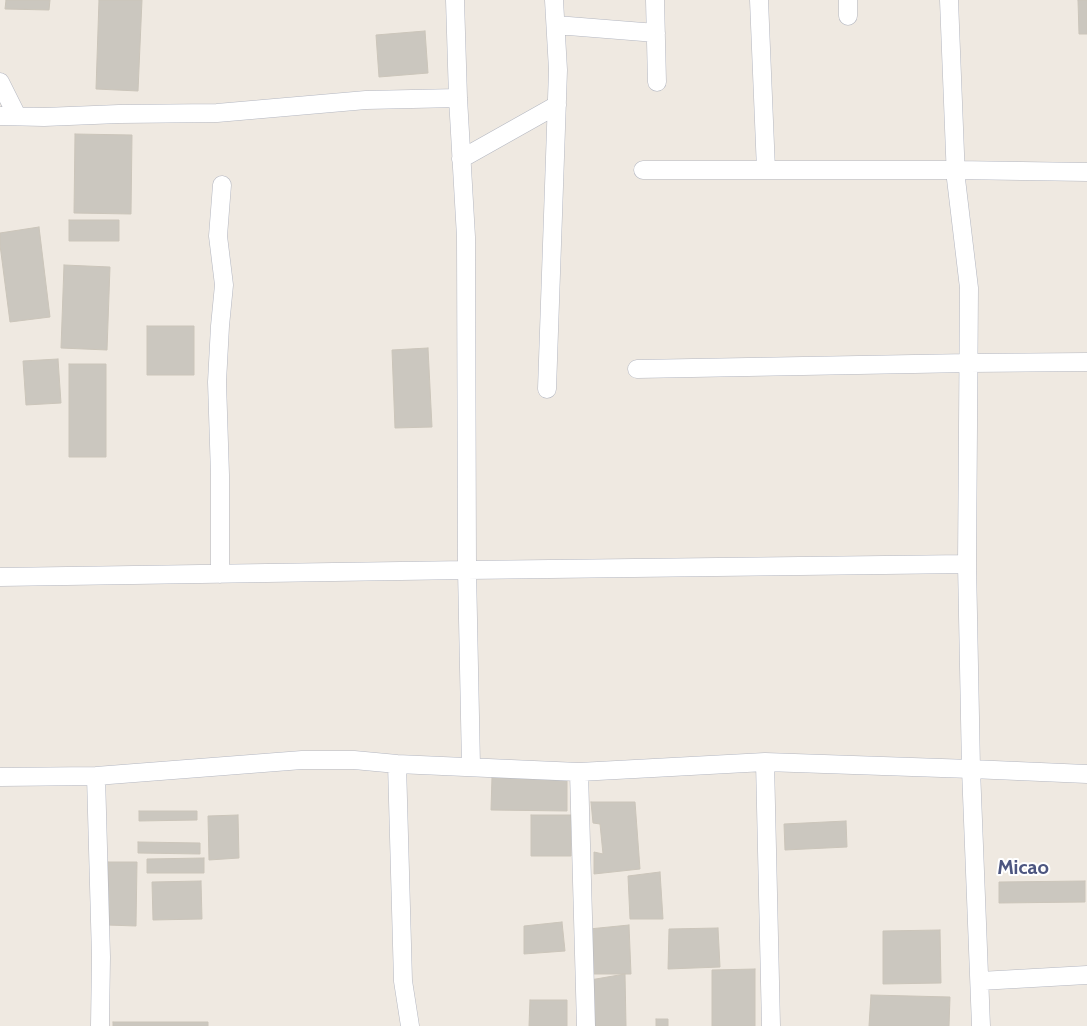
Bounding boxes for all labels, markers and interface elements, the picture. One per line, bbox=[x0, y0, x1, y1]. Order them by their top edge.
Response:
district label: Micao bbox=[997, 856, 1049, 880]

